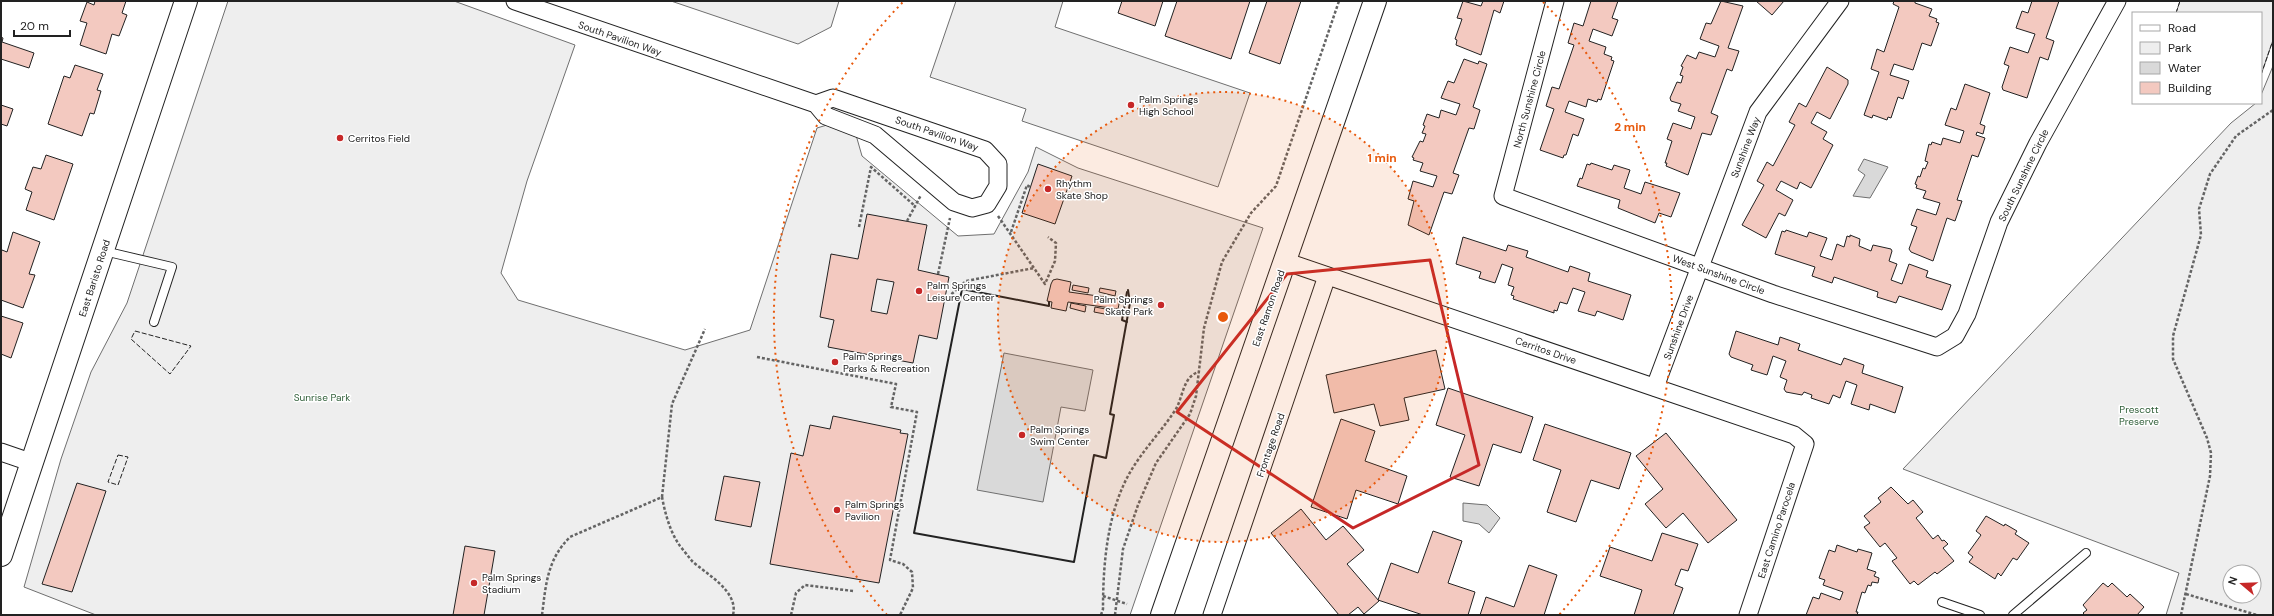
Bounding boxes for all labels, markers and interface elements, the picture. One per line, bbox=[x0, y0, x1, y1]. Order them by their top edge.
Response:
scale bar bbox=[14, 12, 70, 38]
legend bbox=[2132, 12, 2262, 104]
text: 20 m bbox=[20, 18, 49, 34]
street label: South Pavilion Way bbox=[576, 18, 664, 59]
text: Road bbox=[2168, 20, 2196, 36]
text: Park bbox=[2168, 40, 2192, 56]
street label: North Sunshine Circle bbox=[1510, 49, 1549, 149]
text: Water bbox=[2168, 60, 2202, 76]
text: Building bbox=[2168, 80, 2212, 96]
place label: Palm Springs High School bbox=[1139, 93, 1198, 118]
marker: Palm Springs High School bbox=[1126, 100, 1136, 110]
street label: South Pavilion Way bbox=[893, 113, 981, 154]
street label: Sunshine Way bbox=[1728, 114, 1763, 180]
text: 2 min bbox=[1614, 119, 1646, 135]
street label: South Sunshine Circle bbox=[1995, 127, 2052, 223]
place label: Cerritos Field bbox=[348, 132, 410, 145]
marker: Cerritos Field bbox=[335, 133, 345, 143]
text: 1 min bbox=[1367, 150, 1397, 166]
place label: Rhythm Skate Shop bbox=[1056, 177, 1108, 202]
marker: Rhythm Skate Shop bbox=[1043, 184, 1053, 194]
street label: East Baristo Road bbox=[76, 238, 113, 318]
street label: West Sunshine Circle bbox=[1671, 252, 1767, 297]
street label: East Ramon Road bbox=[1249, 268, 1288, 348]
place label: Palm Springs Leisure Center bbox=[927, 279, 995, 304]
marker: Palm Springs Leisure Center bbox=[914, 286, 924, 296]
place label: Palm Springs Skate Park bbox=[1094, 293, 1153, 318]
street label: Sunshine Drive bbox=[1661, 293, 1696, 361]
marker: Palm Springs Skate Park bbox=[1156, 300, 1166, 310]
centre of rings bbox=[1216, 310, 1230, 324]
street label: Cerritos Drive bbox=[1514, 334, 1578, 367]
place label: Palm Springs Parks & Recreation bbox=[843, 350, 930, 375]
marker: Palm Springs Parks & Recreation bbox=[830, 357, 840, 367]
park label: Sunrise Park bbox=[294, 391, 350, 404]
park label: Prescott Preserve bbox=[2119, 403, 2159, 428]
street label: Frontage Road bbox=[1253, 411, 1288, 479]
place label: Palm Springs Swim Center bbox=[1030, 423, 1089, 448]
marker: Palm Springs Swim Center bbox=[1017, 430, 1027, 440]
street label: East Camino Parocela bbox=[1755, 480, 1798, 580]
place label: Palm Springs Pavilion bbox=[845, 498, 904, 523]
marker: Palm Springs Pavilion bbox=[832, 505, 842, 515]
north arrow bbox=[2222, 564, 2262, 604]
place label: Palm Springs Stadium bbox=[482, 571, 541, 596]
text: N bbox=[2225, 575, 2240, 587]
marker: Palm Springs Stadium bbox=[469, 578, 479, 588]

